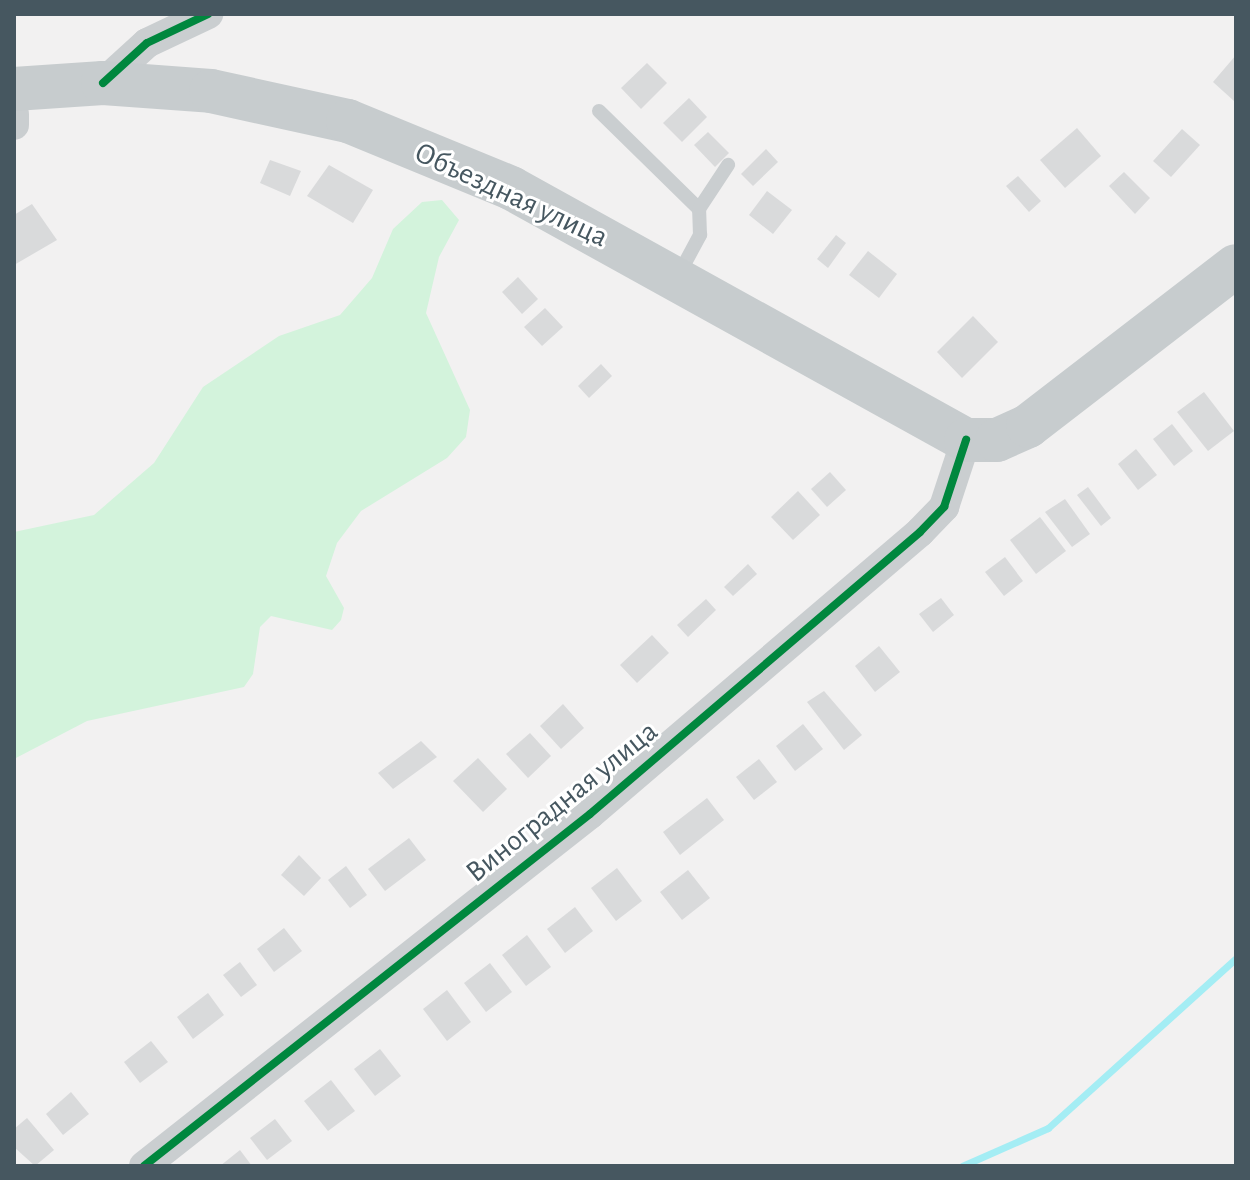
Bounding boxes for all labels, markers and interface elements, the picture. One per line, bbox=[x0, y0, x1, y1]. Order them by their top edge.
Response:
street label: Объездная улица bbox=[409, 134, 613, 256]
street label: Виноградная улица bbox=[459, 714, 665, 890]

